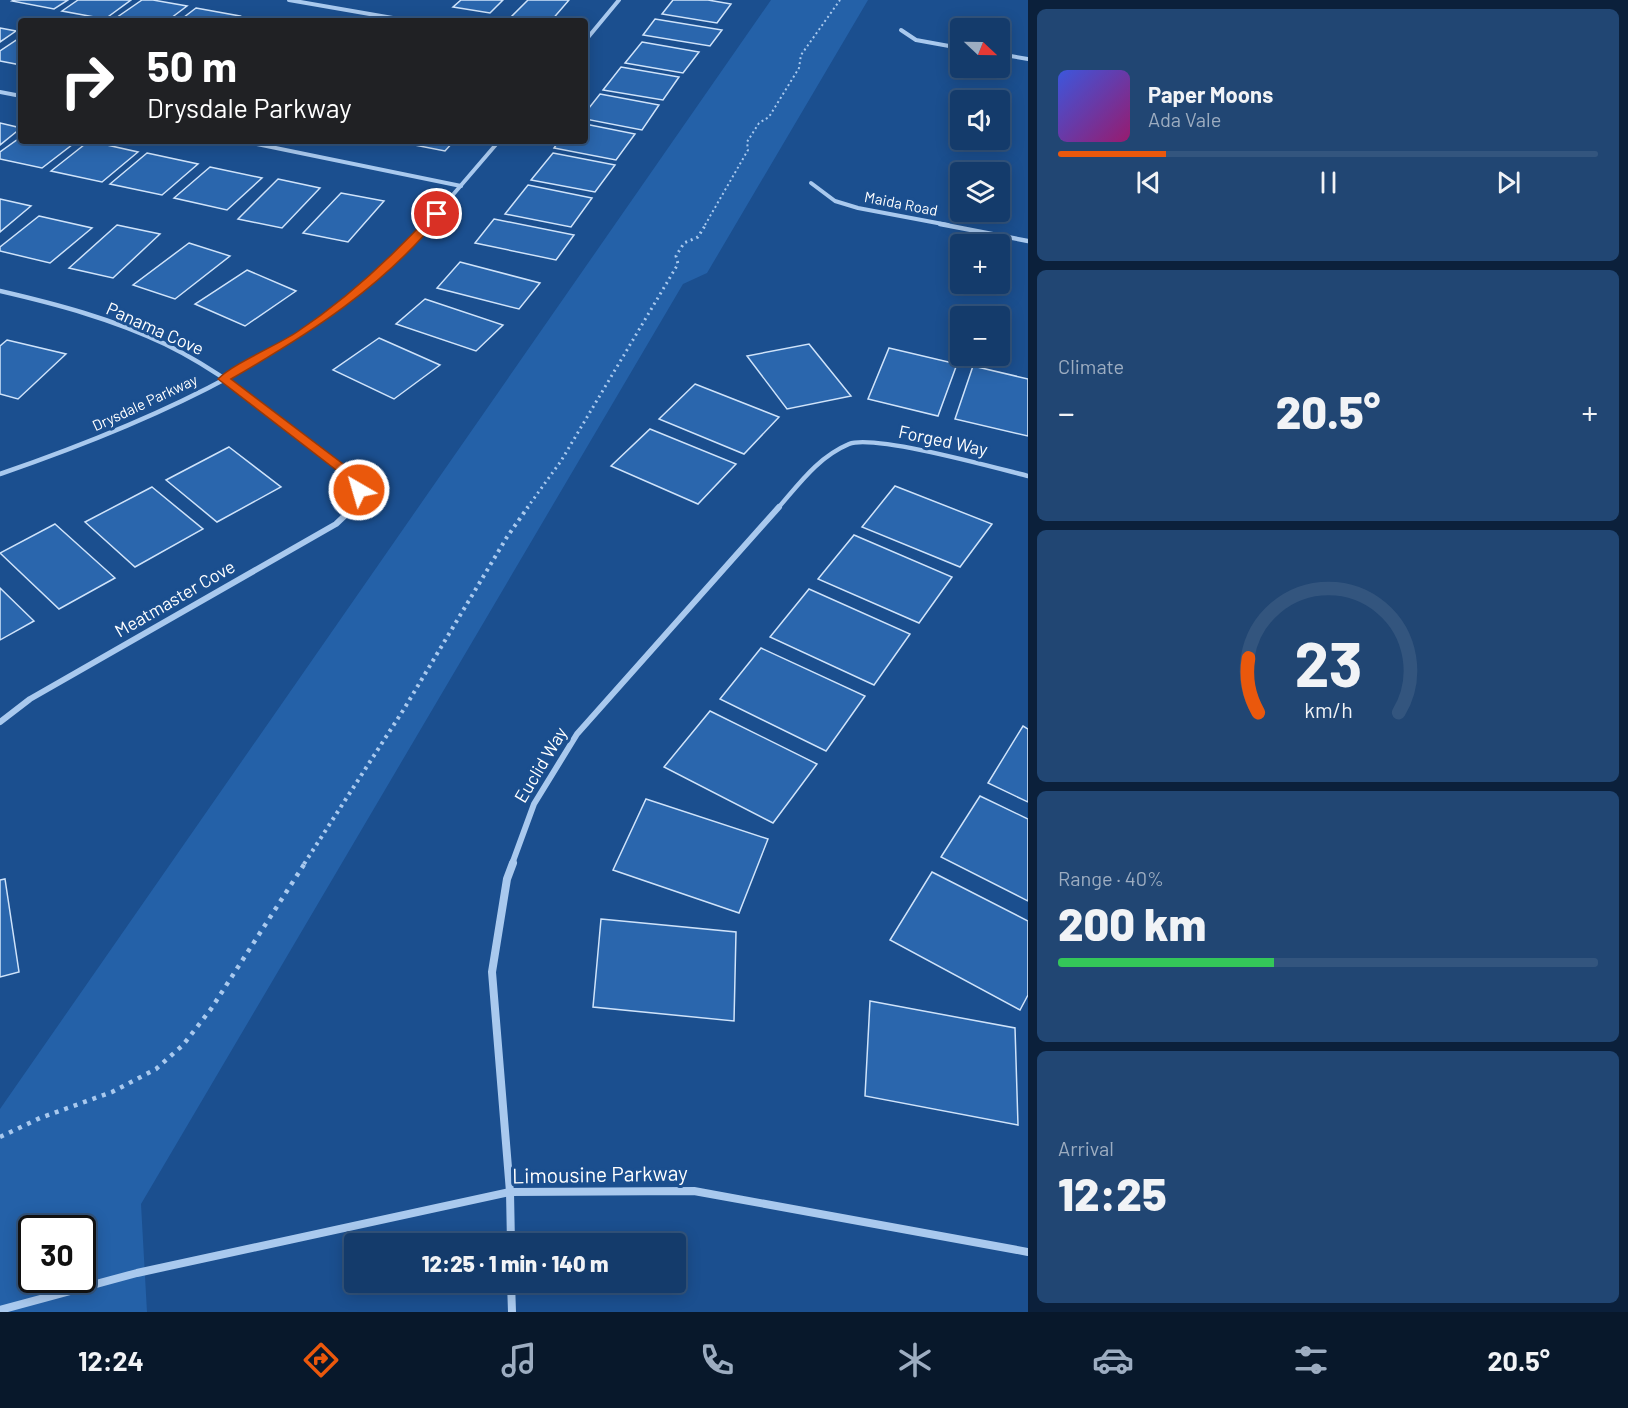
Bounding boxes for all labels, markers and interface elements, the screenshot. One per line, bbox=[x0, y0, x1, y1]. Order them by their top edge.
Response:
north arrow bbox=[950, 18, 1010, 78]
map controls bbox=[950, 18, 1010, 366]
text: 50 m bbox=[147, 40, 237, 90]
icon: right bbox=[48, 42, 126, 120]
text: Paper Moons bbox=[1148, 81, 1273, 107]
button: sound bbox=[950, 90, 1010, 150]
text: Drysdale Parkway bbox=[147, 91, 352, 123]
text: Ada Vale bbox=[1148, 107, 1221, 131]
button: layers bbox=[950, 162, 1010, 222]
icon: previous bbox=[1132, 166, 1165, 199]
icon: pause bbox=[1312, 166, 1345, 199]
icon: next bbox=[1492, 166, 1525, 199]
street label: Maida Road bbox=[863, 187, 939, 219]
pin bbox=[411, 188, 462, 239]
icon: arrive bbox=[420, 197, 453, 230]
button: + bbox=[950, 234, 1010, 294]
street label: Panama Cove bbox=[103, 297, 208, 359]
button: − bbox=[950, 306, 1010, 366]
text: Climate bbox=[1058, 354, 1124, 378]
street label: Drysdale Parkway bbox=[89, 370, 200, 434]
text: 20.5° bbox=[1276, 384, 1380, 438]
text: − bbox=[1058, 392, 1075, 432]
text: + bbox=[1582, 392, 1598, 432]
street label: Forged Way bbox=[897, 420, 990, 460]
position arrow bbox=[327, 458, 391, 522]
street label: Meatmaster Cove bbox=[111, 555, 238, 641]
text: 23 bbox=[1294, 625, 1362, 699]
text: km/h bbox=[1304, 697, 1352, 722]
street label: Euclid Way bbox=[509, 723, 571, 806]
text: Range · 40% bbox=[1058, 866, 1164, 890]
text: 200 km bbox=[1058, 896, 1206, 950]
text: Arrival bbox=[1058, 1136, 1114, 1160]
street label: Limousine Parkway bbox=[512, 1159, 688, 1188]
text: 12:25 bbox=[1058, 1166, 1167, 1220]
speed limit sign: 30 bbox=[18, 1215, 96, 1293]
text: 12:25 · 1 min · 140 m bbox=[422, 1250, 608, 1276]
icon: directions bbox=[300, 1339, 342, 1381]
icon: music bbox=[498, 1339, 540, 1381]
icon: phone bbox=[696, 1339, 738, 1381]
icon: climate bbox=[894, 1339, 936, 1381]
icon: car bbox=[1092, 1339, 1134, 1381]
icon: filters bbox=[1290, 1339, 1332, 1381]
text: 12:24 bbox=[78, 1344, 144, 1376]
text: 20.5° bbox=[1488, 1344, 1550, 1376]

